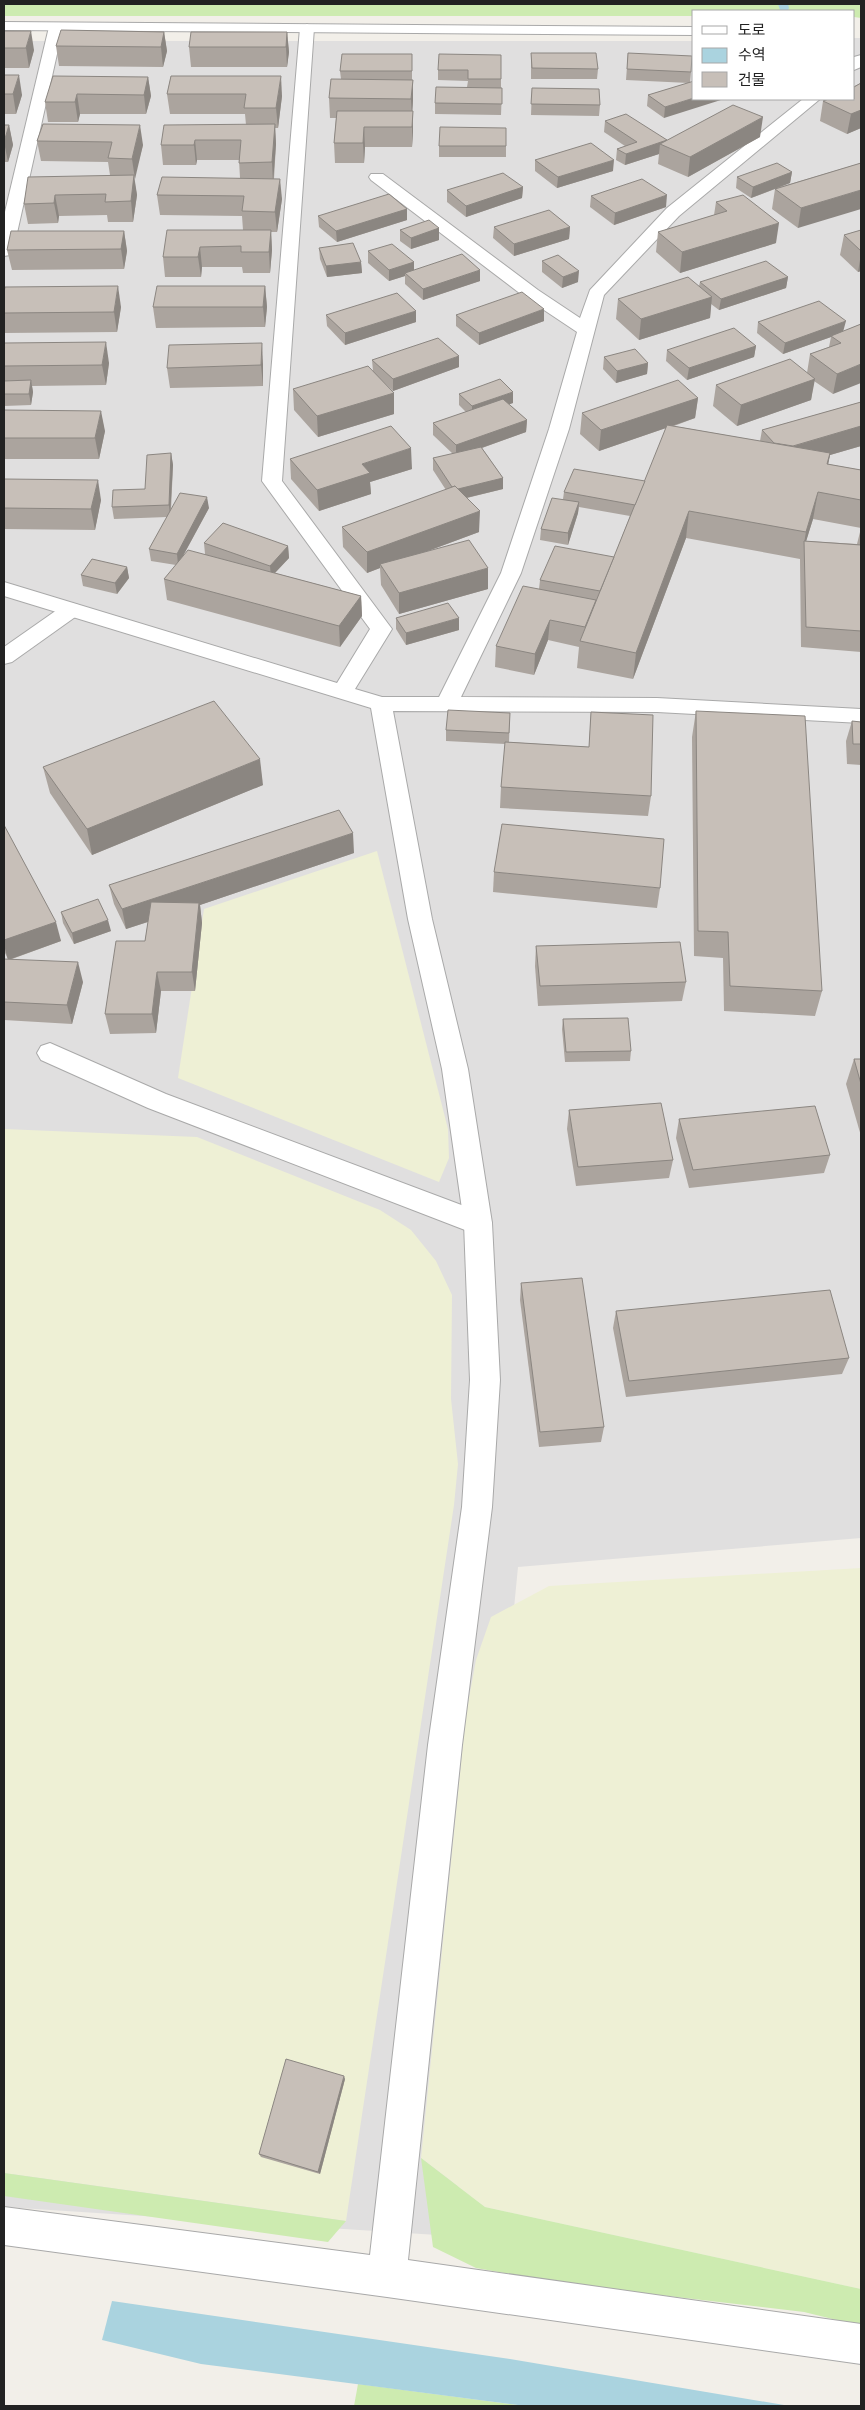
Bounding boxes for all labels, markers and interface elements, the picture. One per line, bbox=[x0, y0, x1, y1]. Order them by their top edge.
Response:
legend bbox=[692, 10, 855, 100]
text: 도로 bbox=[738, 20, 766, 39]
text: 수역 bbox=[738, 45, 766, 64]
text: 건물 bbox=[738, 70, 766, 89]

